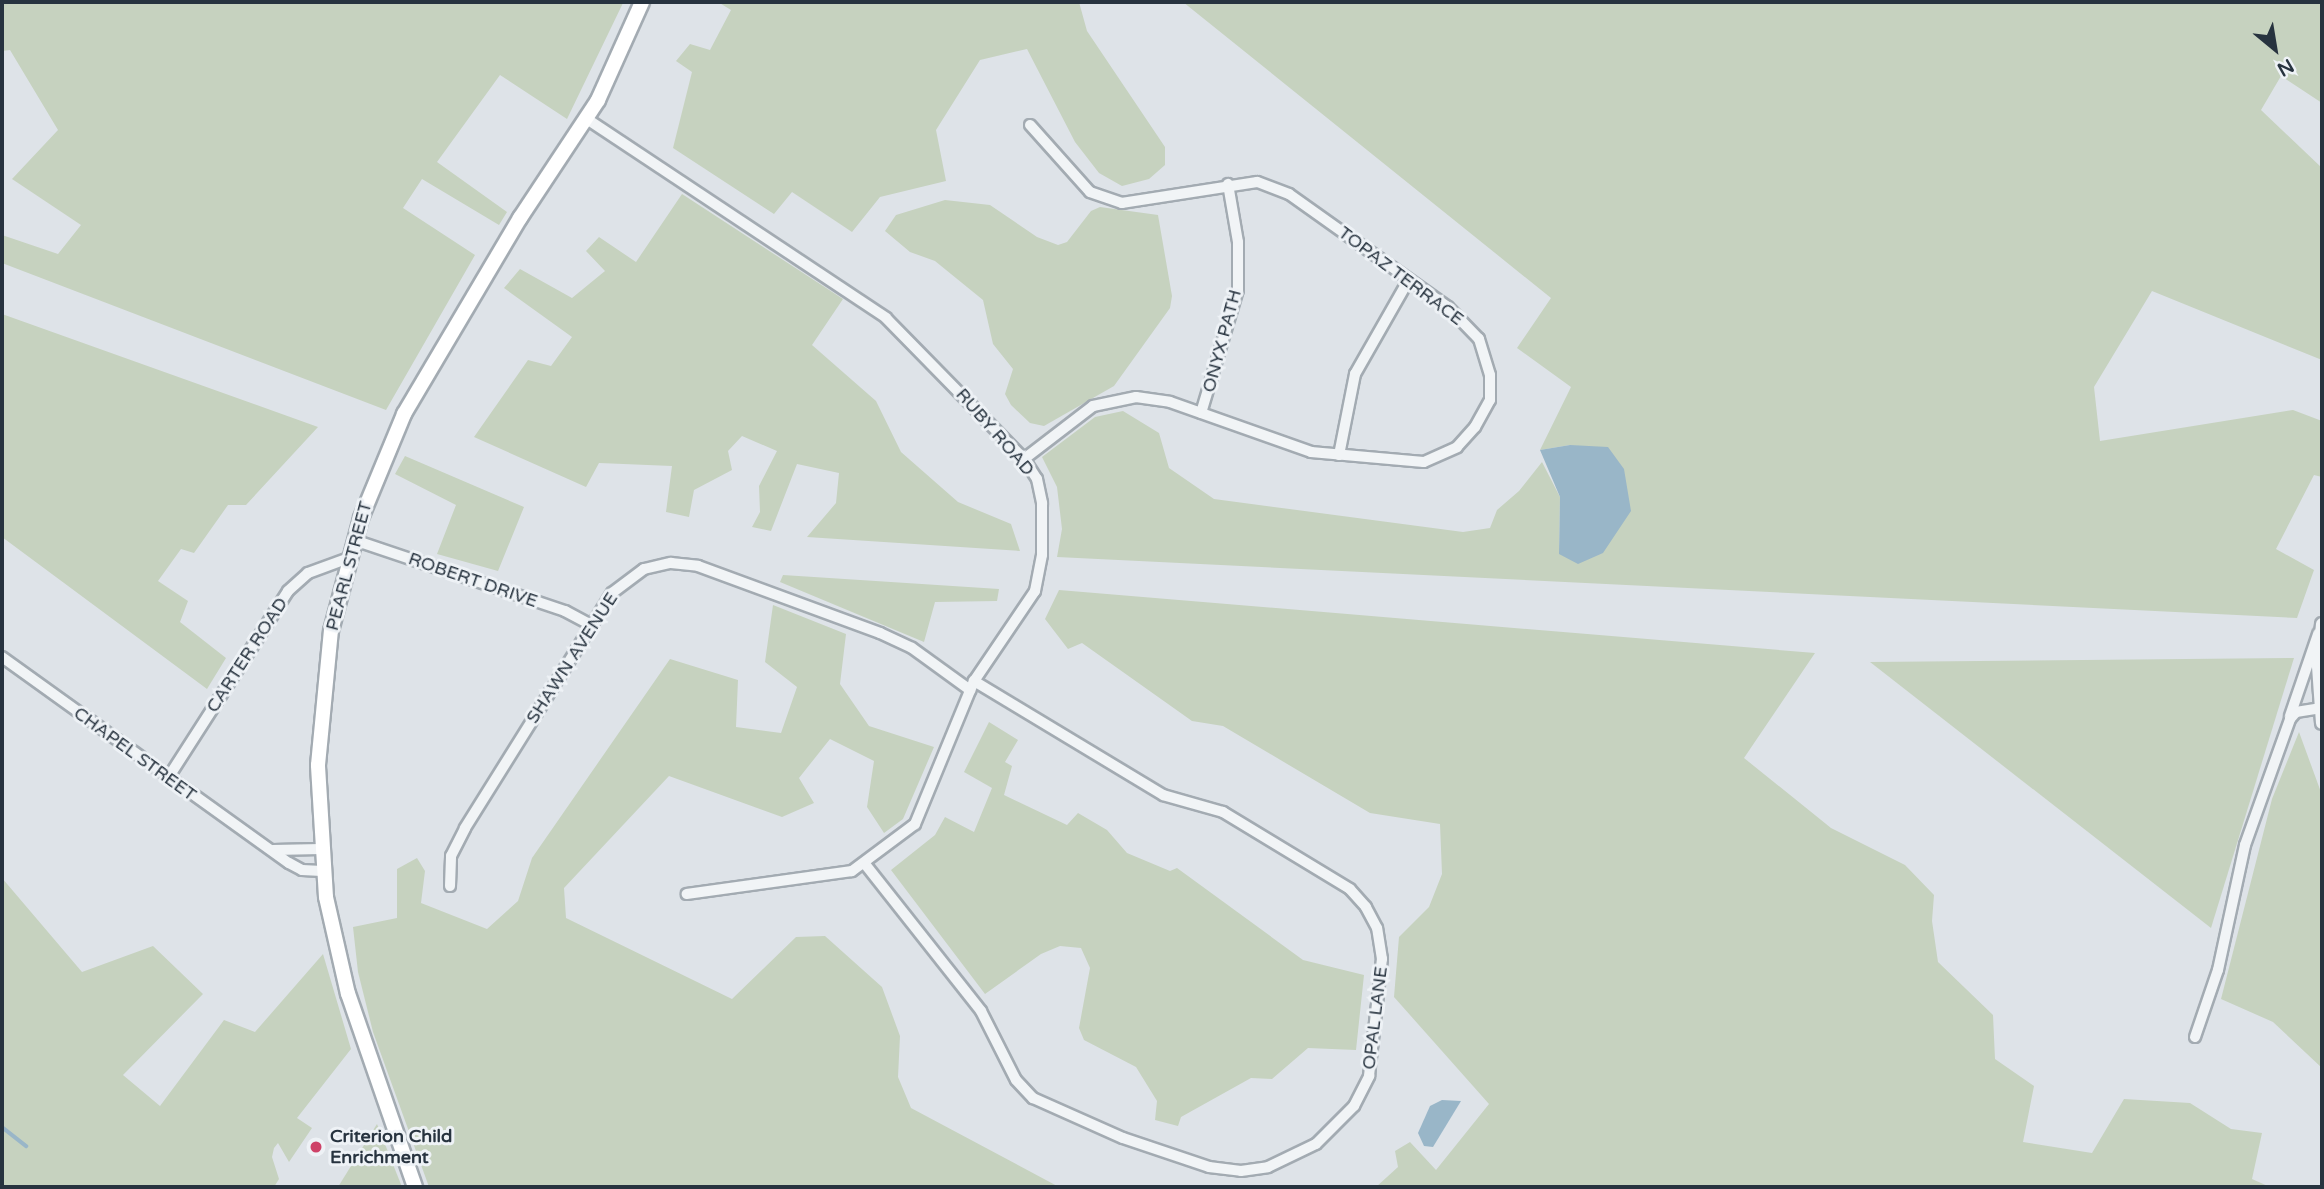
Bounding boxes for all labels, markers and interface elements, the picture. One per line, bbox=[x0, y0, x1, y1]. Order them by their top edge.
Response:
north arrow bbox=[2240, 14, 2310, 84]
text: N bbox=[2273, 54, 2298, 81]
street label: TOPAZ TERRACE bbox=[1334, 222, 1468, 330]
street label: ONYX PATH bbox=[1198, 287, 1246, 395]
street label: RUBY ROAD bbox=[951, 384, 1039, 480]
street label: PEARL STREET bbox=[321, 499, 377, 633]
street label: ROBERT DRIVE bbox=[406, 548, 540, 612]
street label: SHAWN AVENUE bbox=[522, 589, 622, 727]
street label: CARTER ROAD bbox=[202, 593, 292, 717]
street label: CHAPEL STREET bbox=[69, 702, 201, 806]
street label: OPAL LANE bbox=[1358, 965, 1392, 1071]
place label: Criterion Child Enrichment bbox=[330, 1126, 452, 1168]
marker: Criterion Child Enrichment bbox=[308, 1139, 324, 1155]

